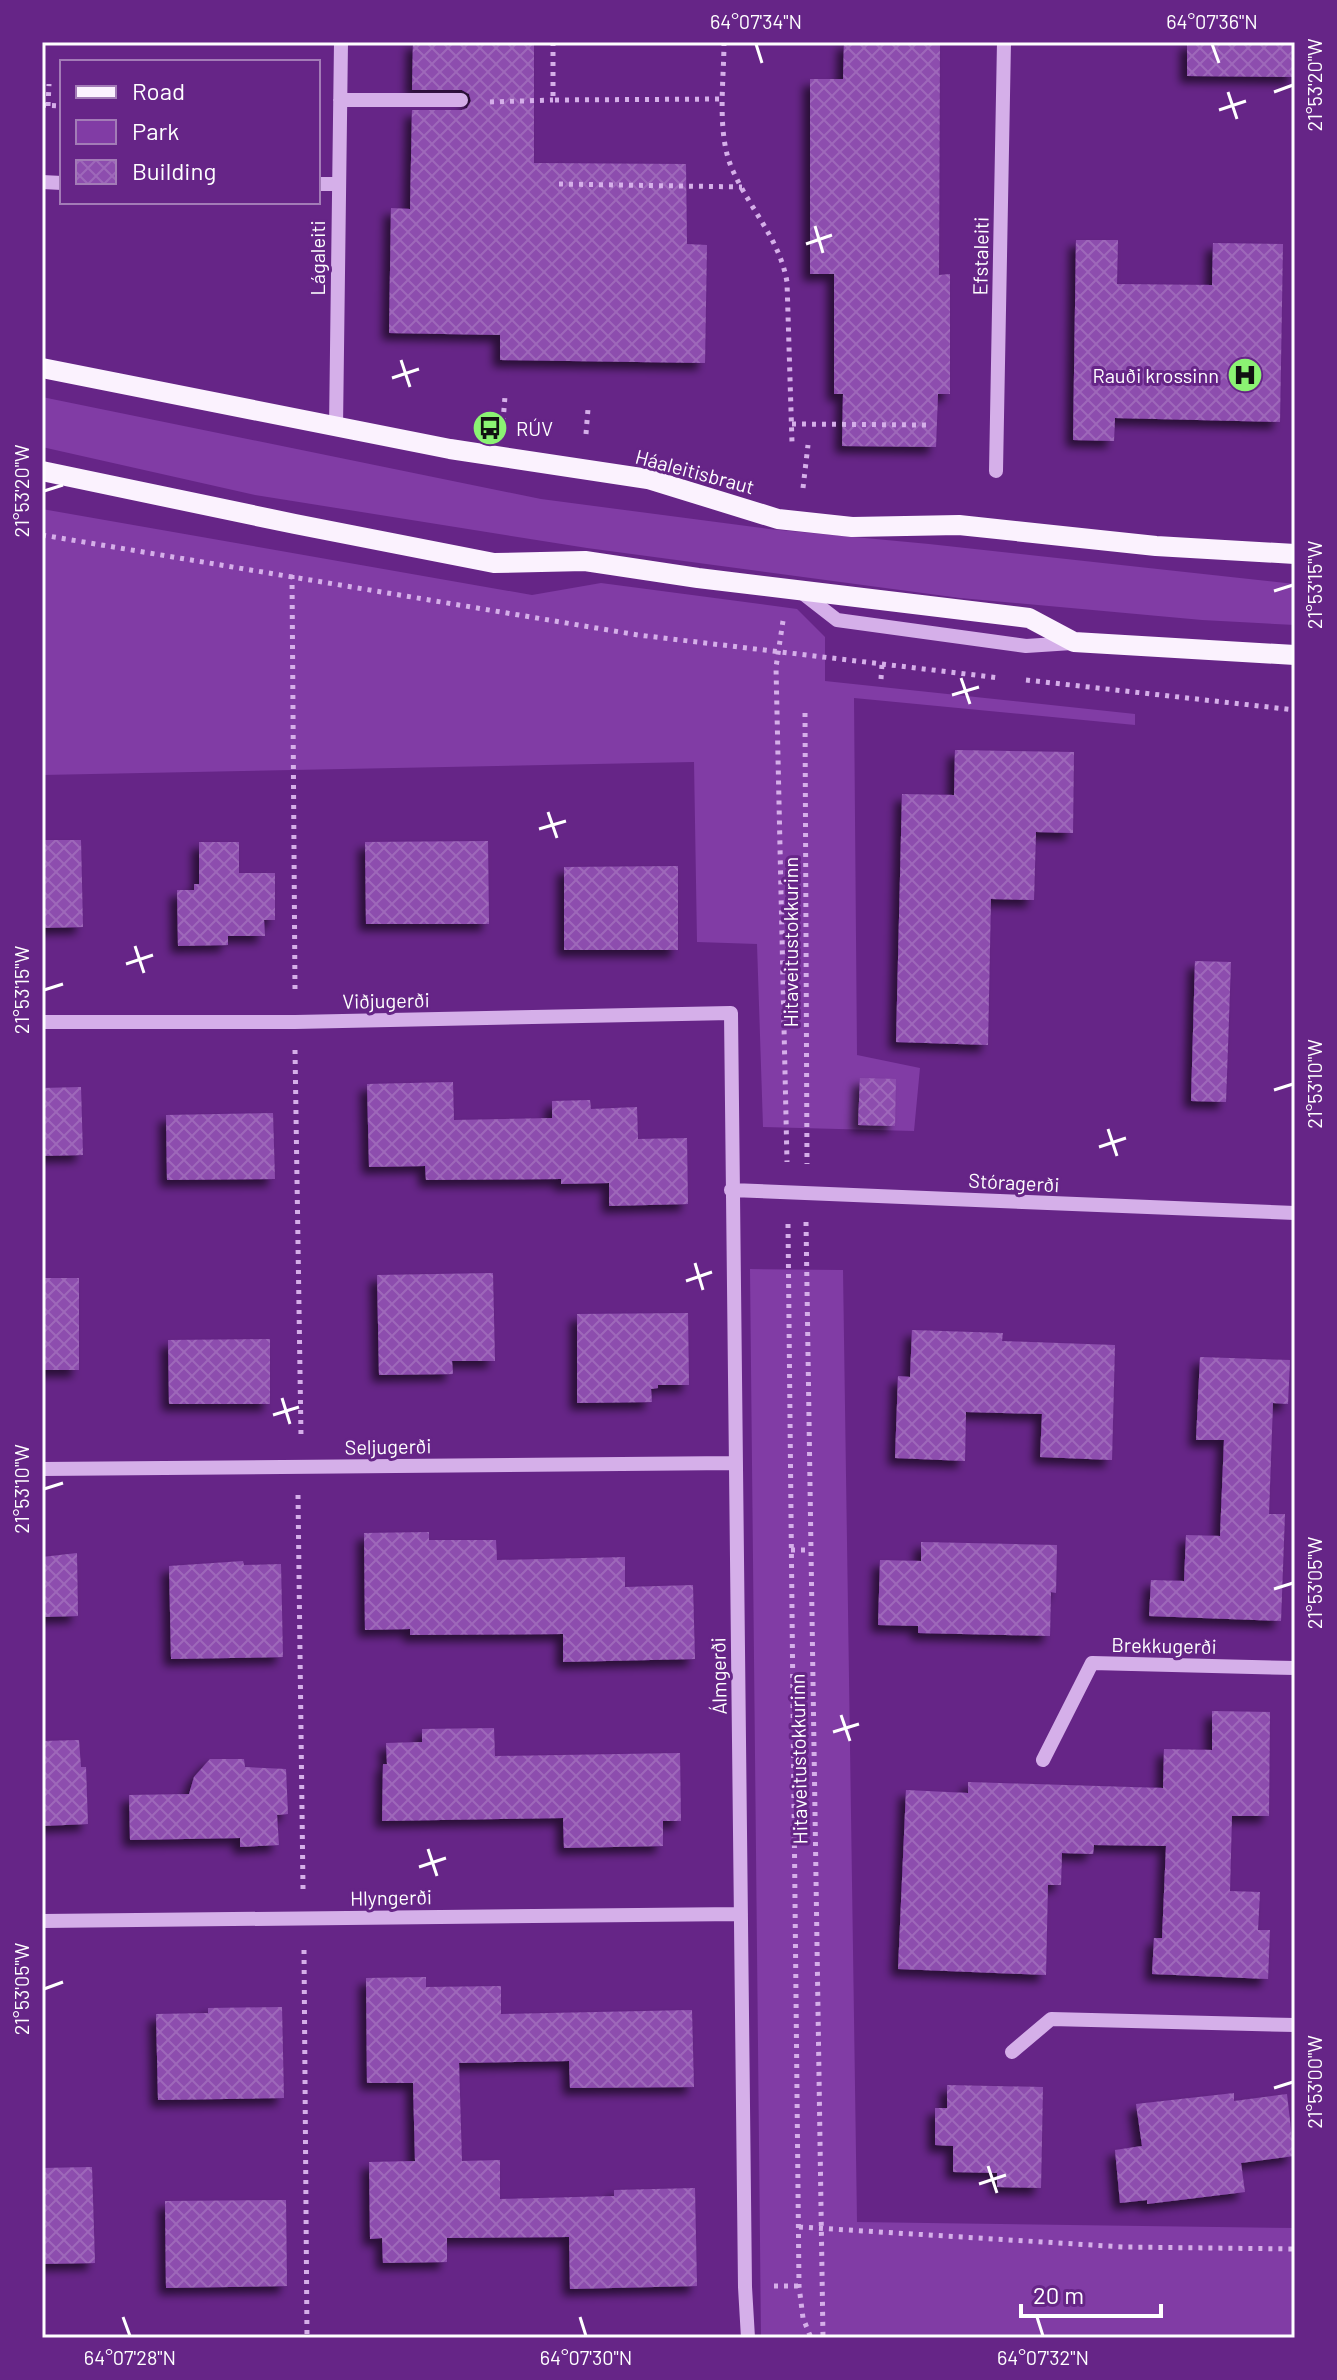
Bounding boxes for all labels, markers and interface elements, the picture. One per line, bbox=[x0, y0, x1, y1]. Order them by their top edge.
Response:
text: 64°07'34"N bbox=[710, 9, 802, 33]
text: 64°07'36"N bbox=[1166, 9, 1258, 33]
text: 21°53'20"W bbox=[1302, 38, 1326, 132]
legend bbox=[60, 60, 320, 204]
text: Road bbox=[132, 76, 185, 105]
text: Park bbox=[132, 116, 179, 145]
text: Building bbox=[132, 156, 216, 185]
street label: Efstaleiti bbox=[967, 216, 993, 296]
street label: Lágaleiti bbox=[305, 220, 329, 296]
hospital icon: Rauði krossinn bbox=[1226, 356, 1264, 394]
place label: Rauði krossinn bbox=[1092, 363, 1219, 387]
bus stop icon: RÚV bbox=[471, 409, 509, 447]
place label: RÚV bbox=[516, 416, 553, 440]
text: 21°53'20"W bbox=[9, 444, 33, 538]
street label: Háaleitisbraut bbox=[633, 444, 757, 498]
text: 21°53'15"W bbox=[1302, 540, 1326, 629]
street label: Hitaveitustokkurinn bbox=[778, 857, 802, 1027]
text: 21°53'15"W bbox=[9, 945, 33, 1034]
street label: Viðjugerði bbox=[342, 987, 430, 1013]
text: 21°53'10"W bbox=[1302, 1039, 1326, 1129]
street label: Stóragerði bbox=[968, 1168, 1060, 1196]
street label: Seljugerði bbox=[344, 1433, 432, 1459]
text: 21°53'10"W bbox=[9, 1444, 33, 1534]
text: 21°53'05"W bbox=[1302, 1536, 1326, 1629]
street label: Brekkugerði bbox=[1111, 1632, 1217, 1658]
street label: Álmgerði bbox=[705, 1637, 731, 1715]
street label: Hitaveitustokkurinn bbox=[785, 1673, 811, 1845]
street label: Hlyngerði bbox=[350, 1884, 432, 1910]
text: 21°53'05"W bbox=[9, 1942, 33, 2035]
text: 21°53'00"W bbox=[1302, 2035, 1326, 2129]
scale bar bbox=[1021, 2268, 1161, 2318]
text: 20 m bbox=[1033, 2280, 1084, 2309]
text: 64°07'28"N bbox=[84, 2345, 176, 2369]
text: 64°07'30"N bbox=[540, 2345, 632, 2369]
text: 64°07'32"N bbox=[997, 2345, 1089, 2369]

